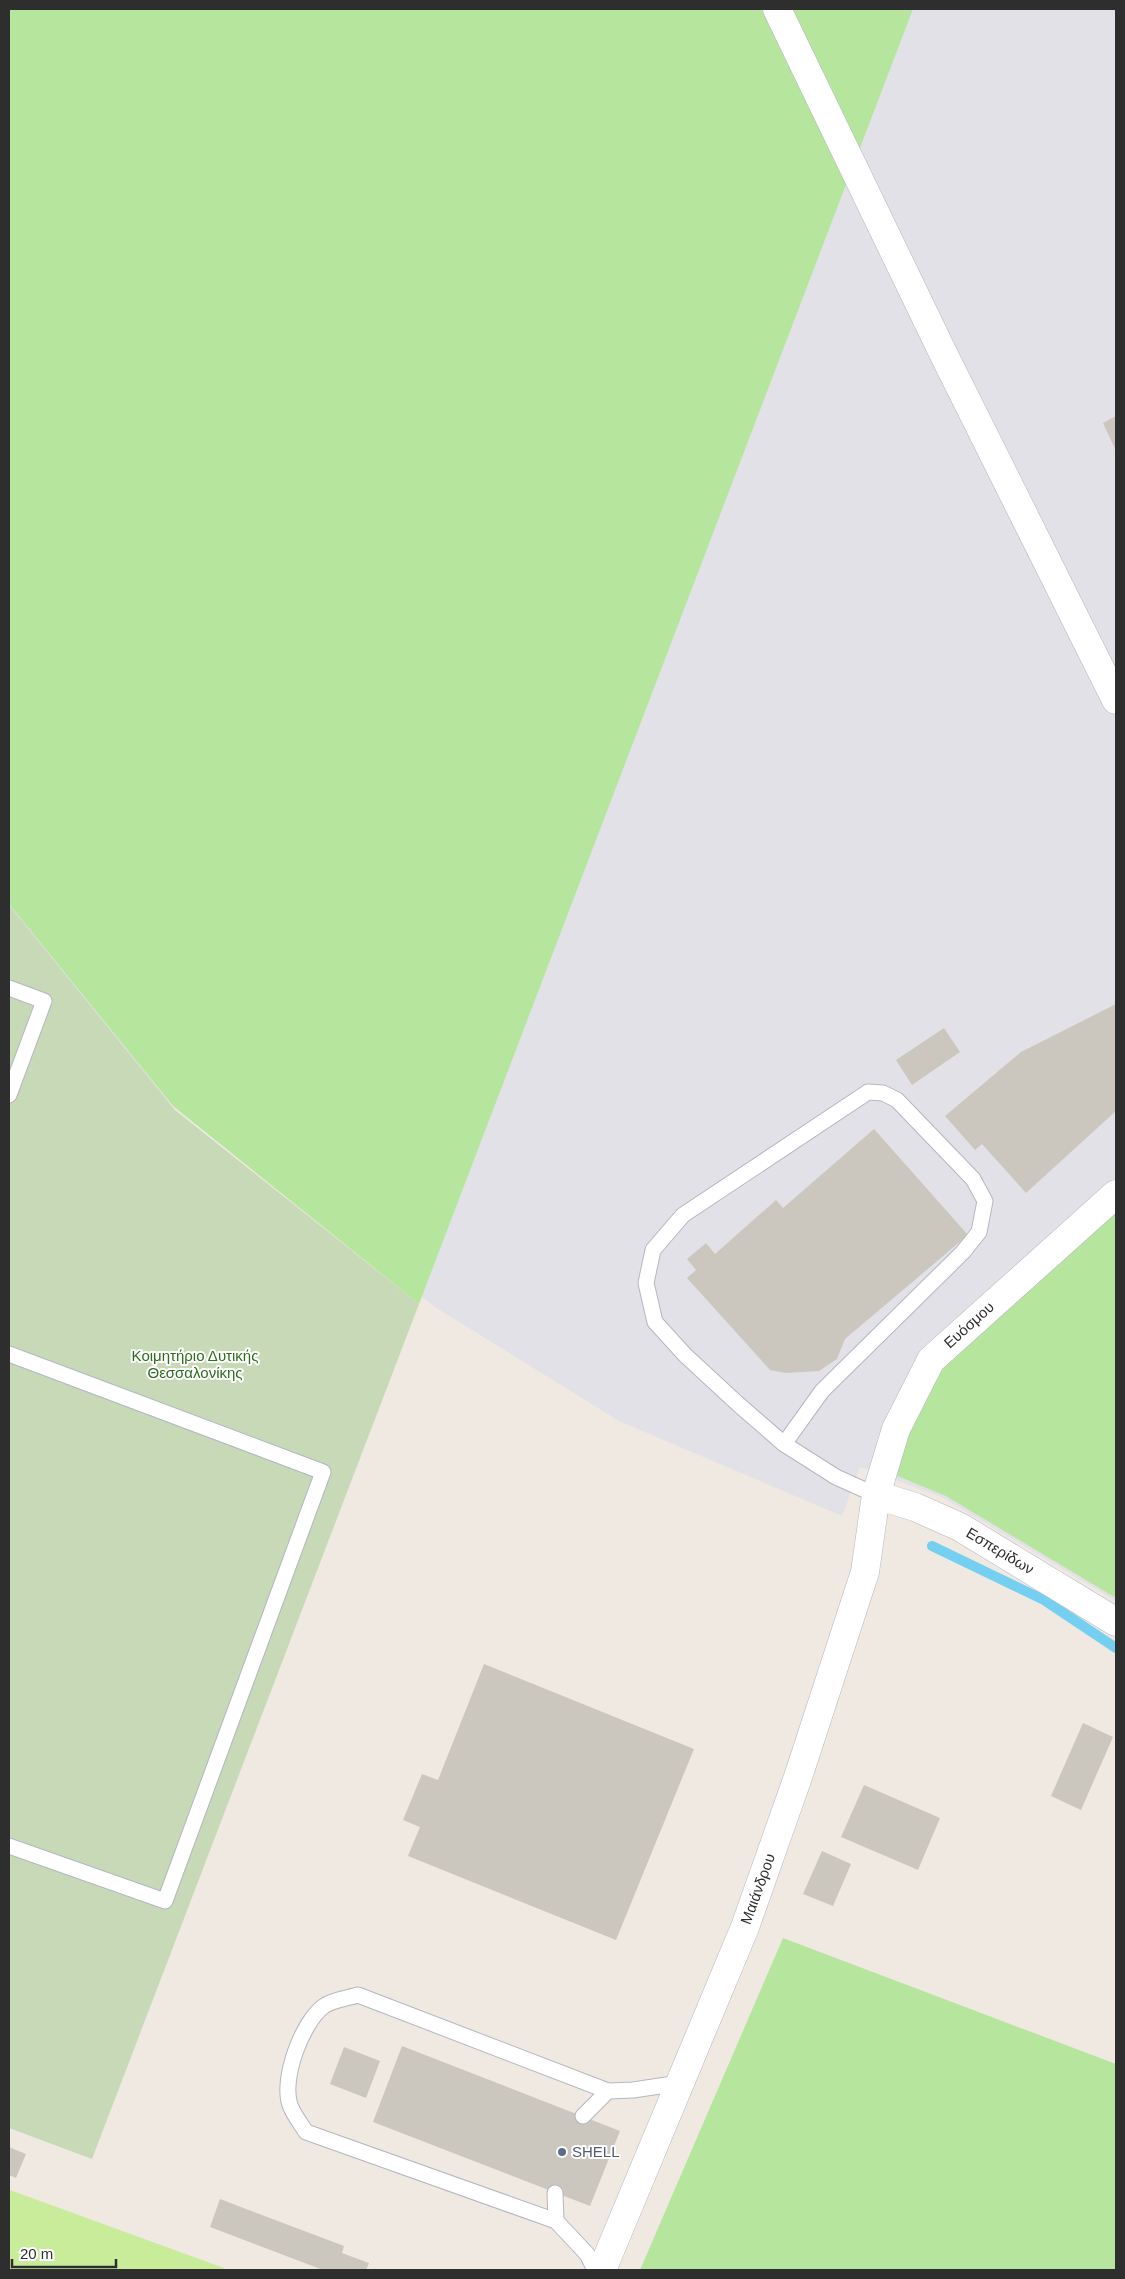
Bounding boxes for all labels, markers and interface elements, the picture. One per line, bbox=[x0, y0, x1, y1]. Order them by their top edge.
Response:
street label: Ευόσμου bbox=[940, 1298, 997, 1351]
park label: Κοιμητήριο Δυτικής Θεσσαλονίκης bbox=[132, 1347, 258, 1381]
street label: Εσπερίδων bbox=[963, 1524, 1037, 1577]
street label: Μαιάνδρου bbox=[737, 1851, 778, 1927]
place label: SHELL bbox=[572, 2143, 620, 2160]
marker: SHELL bbox=[556, 2146, 568, 2158]
scale bar bbox=[12, 2236, 116, 2268]
text: 20 m bbox=[20, 2245, 53, 2262]

